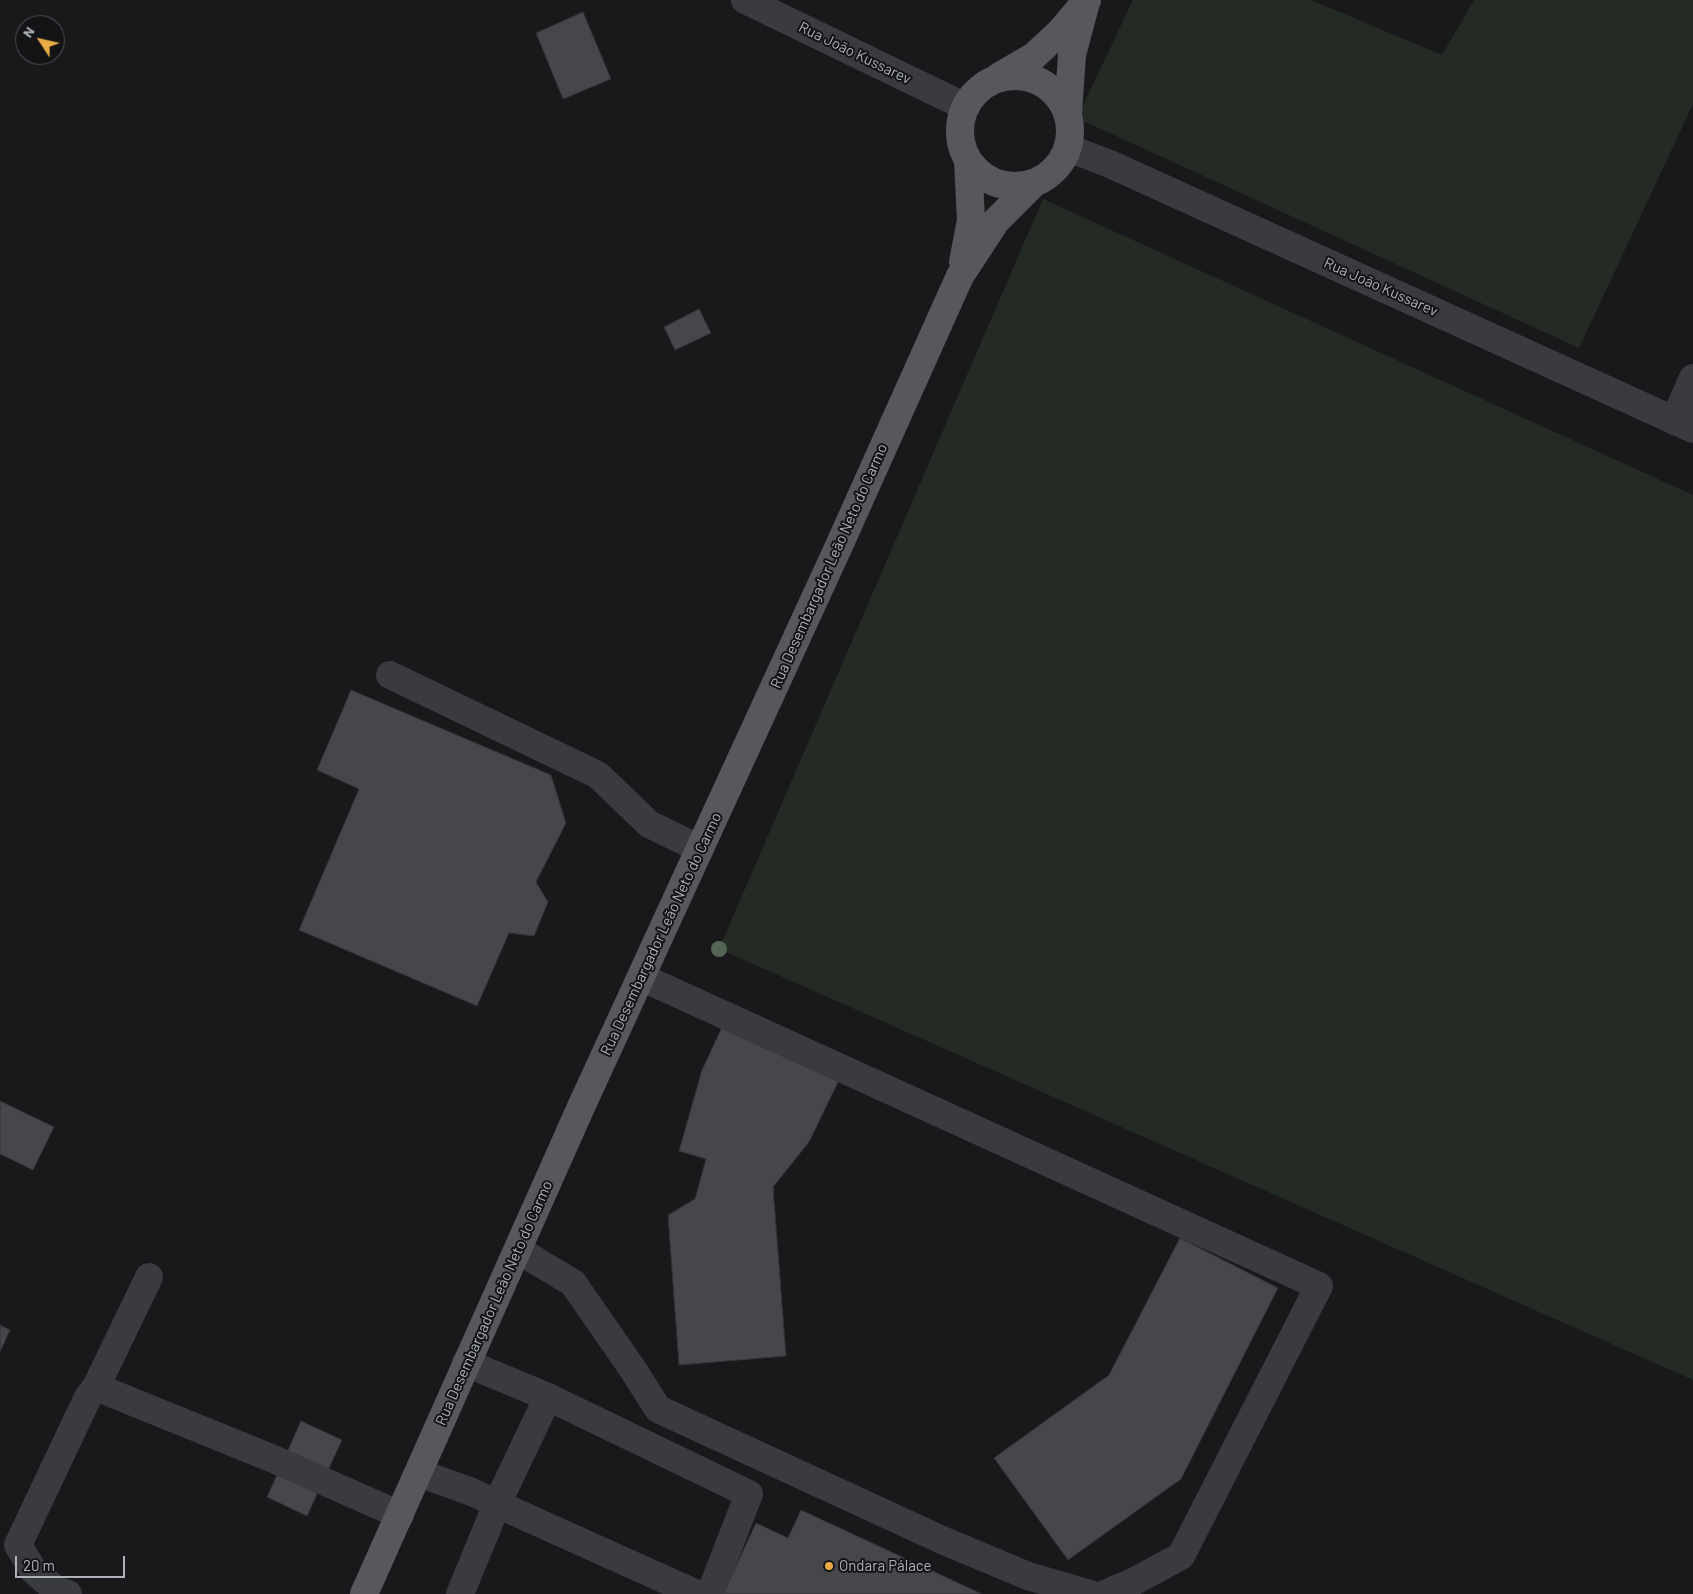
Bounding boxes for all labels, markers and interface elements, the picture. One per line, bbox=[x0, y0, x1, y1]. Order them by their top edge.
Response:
north arrow bbox=[15, 15, 65, 65]
street label: Rua João Kussarev bbox=[796, 18, 914, 88]
text: N bbox=[18, 23, 38, 40]
street label: Rua João Kussarev bbox=[1321, 254, 1441, 320]
street label: Rua Desembargador Leão Neto do Carmo bbox=[767, 441, 891, 691]
street label: Rua Desembargador Leão Neto do Carmo bbox=[597, 810, 725, 1058]
street label: Rua Desembargador Leão Neto do Carmo bbox=[432, 1178, 556, 1428]
scale bar bbox=[18, 1546, 128, 1578]
text: 20 m bbox=[23, 1556, 55, 1574]
place label: Ondara Pálace bbox=[839, 1557, 932, 1575]
marker: Ondara Pálace bbox=[823, 1560, 835, 1572]

